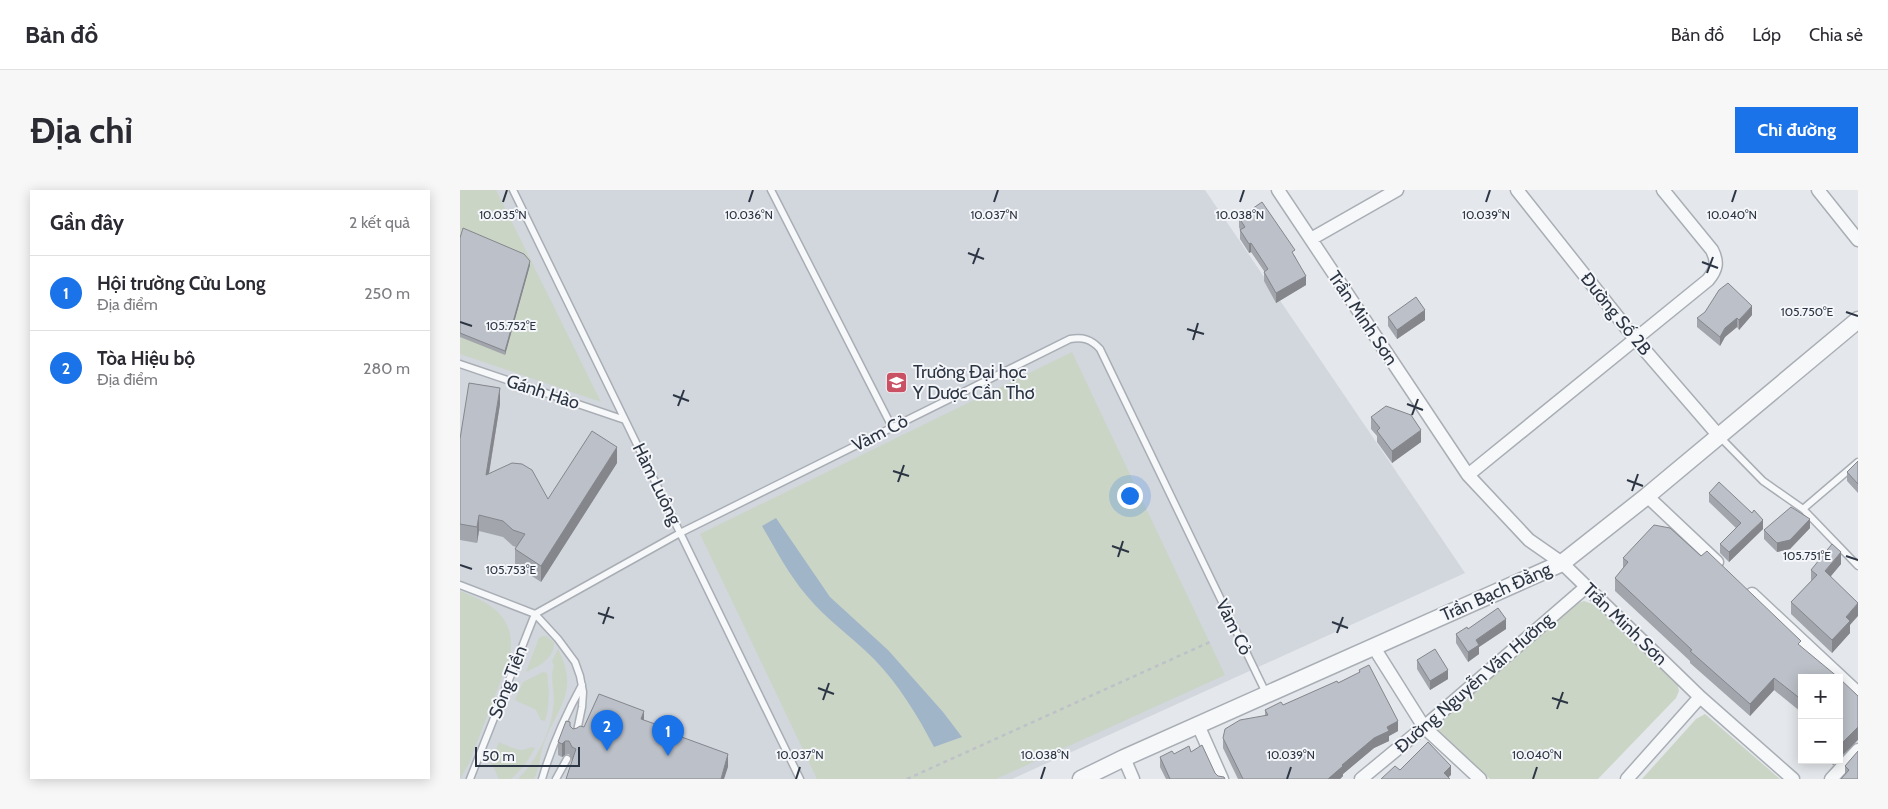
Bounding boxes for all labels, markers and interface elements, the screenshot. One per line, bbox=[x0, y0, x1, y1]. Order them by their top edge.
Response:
text: Bản đồ bbox=[25, 20, 98, 49]
text: Bản đồ bbox=[1671, 24, 1724, 46]
text: Lớp bbox=[1752, 24, 1781, 46]
text: Chia sẻ bbox=[1809, 24, 1863, 46]
button: Chỉ đường bbox=[1735, 107, 1858, 153]
text: Địa chỉ bbox=[30, 109, 133, 152]
text: 10.035°N bbox=[479, 207, 527, 222]
text: 10.036°N bbox=[725, 207, 773, 222]
text: 10.037°N bbox=[970, 207, 1018, 222]
text: 10.038°N bbox=[1216, 207, 1264, 222]
text: 10.039°N bbox=[1462, 207, 1510, 222]
text: 10.040°N bbox=[1707, 207, 1757, 222]
text: Gần đây bbox=[50, 210, 124, 235]
text: 2 kết quả bbox=[349, 213, 410, 232]
street label: Trần Minh Sơn bbox=[1323, 267, 1403, 369]
street label: Đường Số 2B bbox=[1576, 268, 1656, 360]
text: Hội trường Cửu Long bbox=[97, 272, 266, 295]
text: 1 bbox=[63, 284, 69, 303]
text: 250 m bbox=[364, 284, 410, 303]
text: Địa điểm bbox=[97, 295, 158, 314]
text: 105.750°E bbox=[1781, 304, 1834, 319]
text: 105.752°E bbox=[486, 318, 536, 333]
text: Tòa Hiệu bộ bbox=[97, 347, 195, 370]
text: 2 bbox=[62, 359, 70, 378]
text: 280 m bbox=[363, 359, 410, 378]
place label: Trường Đại học Y Dược Cần Thơ bbox=[912, 361, 1035, 404]
text: Địa điểm bbox=[97, 370, 158, 389]
street label: Gánh Hào bbox=[504, 370, 582, 414]
school or university icon: Trường Đại học Y Dược Cần Thơ bbox=[885, 370, 909, 394]
street label: Vàm Cỏ bbox=[849, 410, 912, 456]
street label: Hàm Luông bbox=[628, 440, 687, 529]
your location bbox=[1117, 483, 1143, 509]
text: 105.751°E bbox=[1783, 548, 1831, 563]
street label: Trần Bạch Đằng bbox=[1437, 557, 1556, 626]
text: 105.753°E bbox=[486, 562, 537, 577]
street label: Trần Minh Sơn bbox=[1578, 578, 1672, 670]
street label: Vàm Cỏ bbox=[1211, 595, 1257, 659]
street label: Đường Nguyễn Văn Hưởng bbox=[1390, 608, 1558, 758]
street label: Sông Tiền bbox=[484, 643, 532, 721]
map controls bbox=[1798, 674, 1843, 764]
button: + bbox=[1798, 674, 1843, 719]
pin: 2 bbox=[591, 710, 623, 751]
pin: 1 bbox=[652, 715, 684, 756]
button: − bbox=[1798, 719, 1843, 764]
scale bar bbox=[475, 744, 580, 767]
text: 50 m bbox=[482, 747, 515, 765]
text: 10.037°N bbox=[776, 747, 824, 762]
text: 10.038°N bbox=[1021, 747, 1069, 762]
text: 10.039°N bbox=[1267, 747, 1315, 762]
text: 10.040°N bbox=[1512, 747, 1562, 762]

